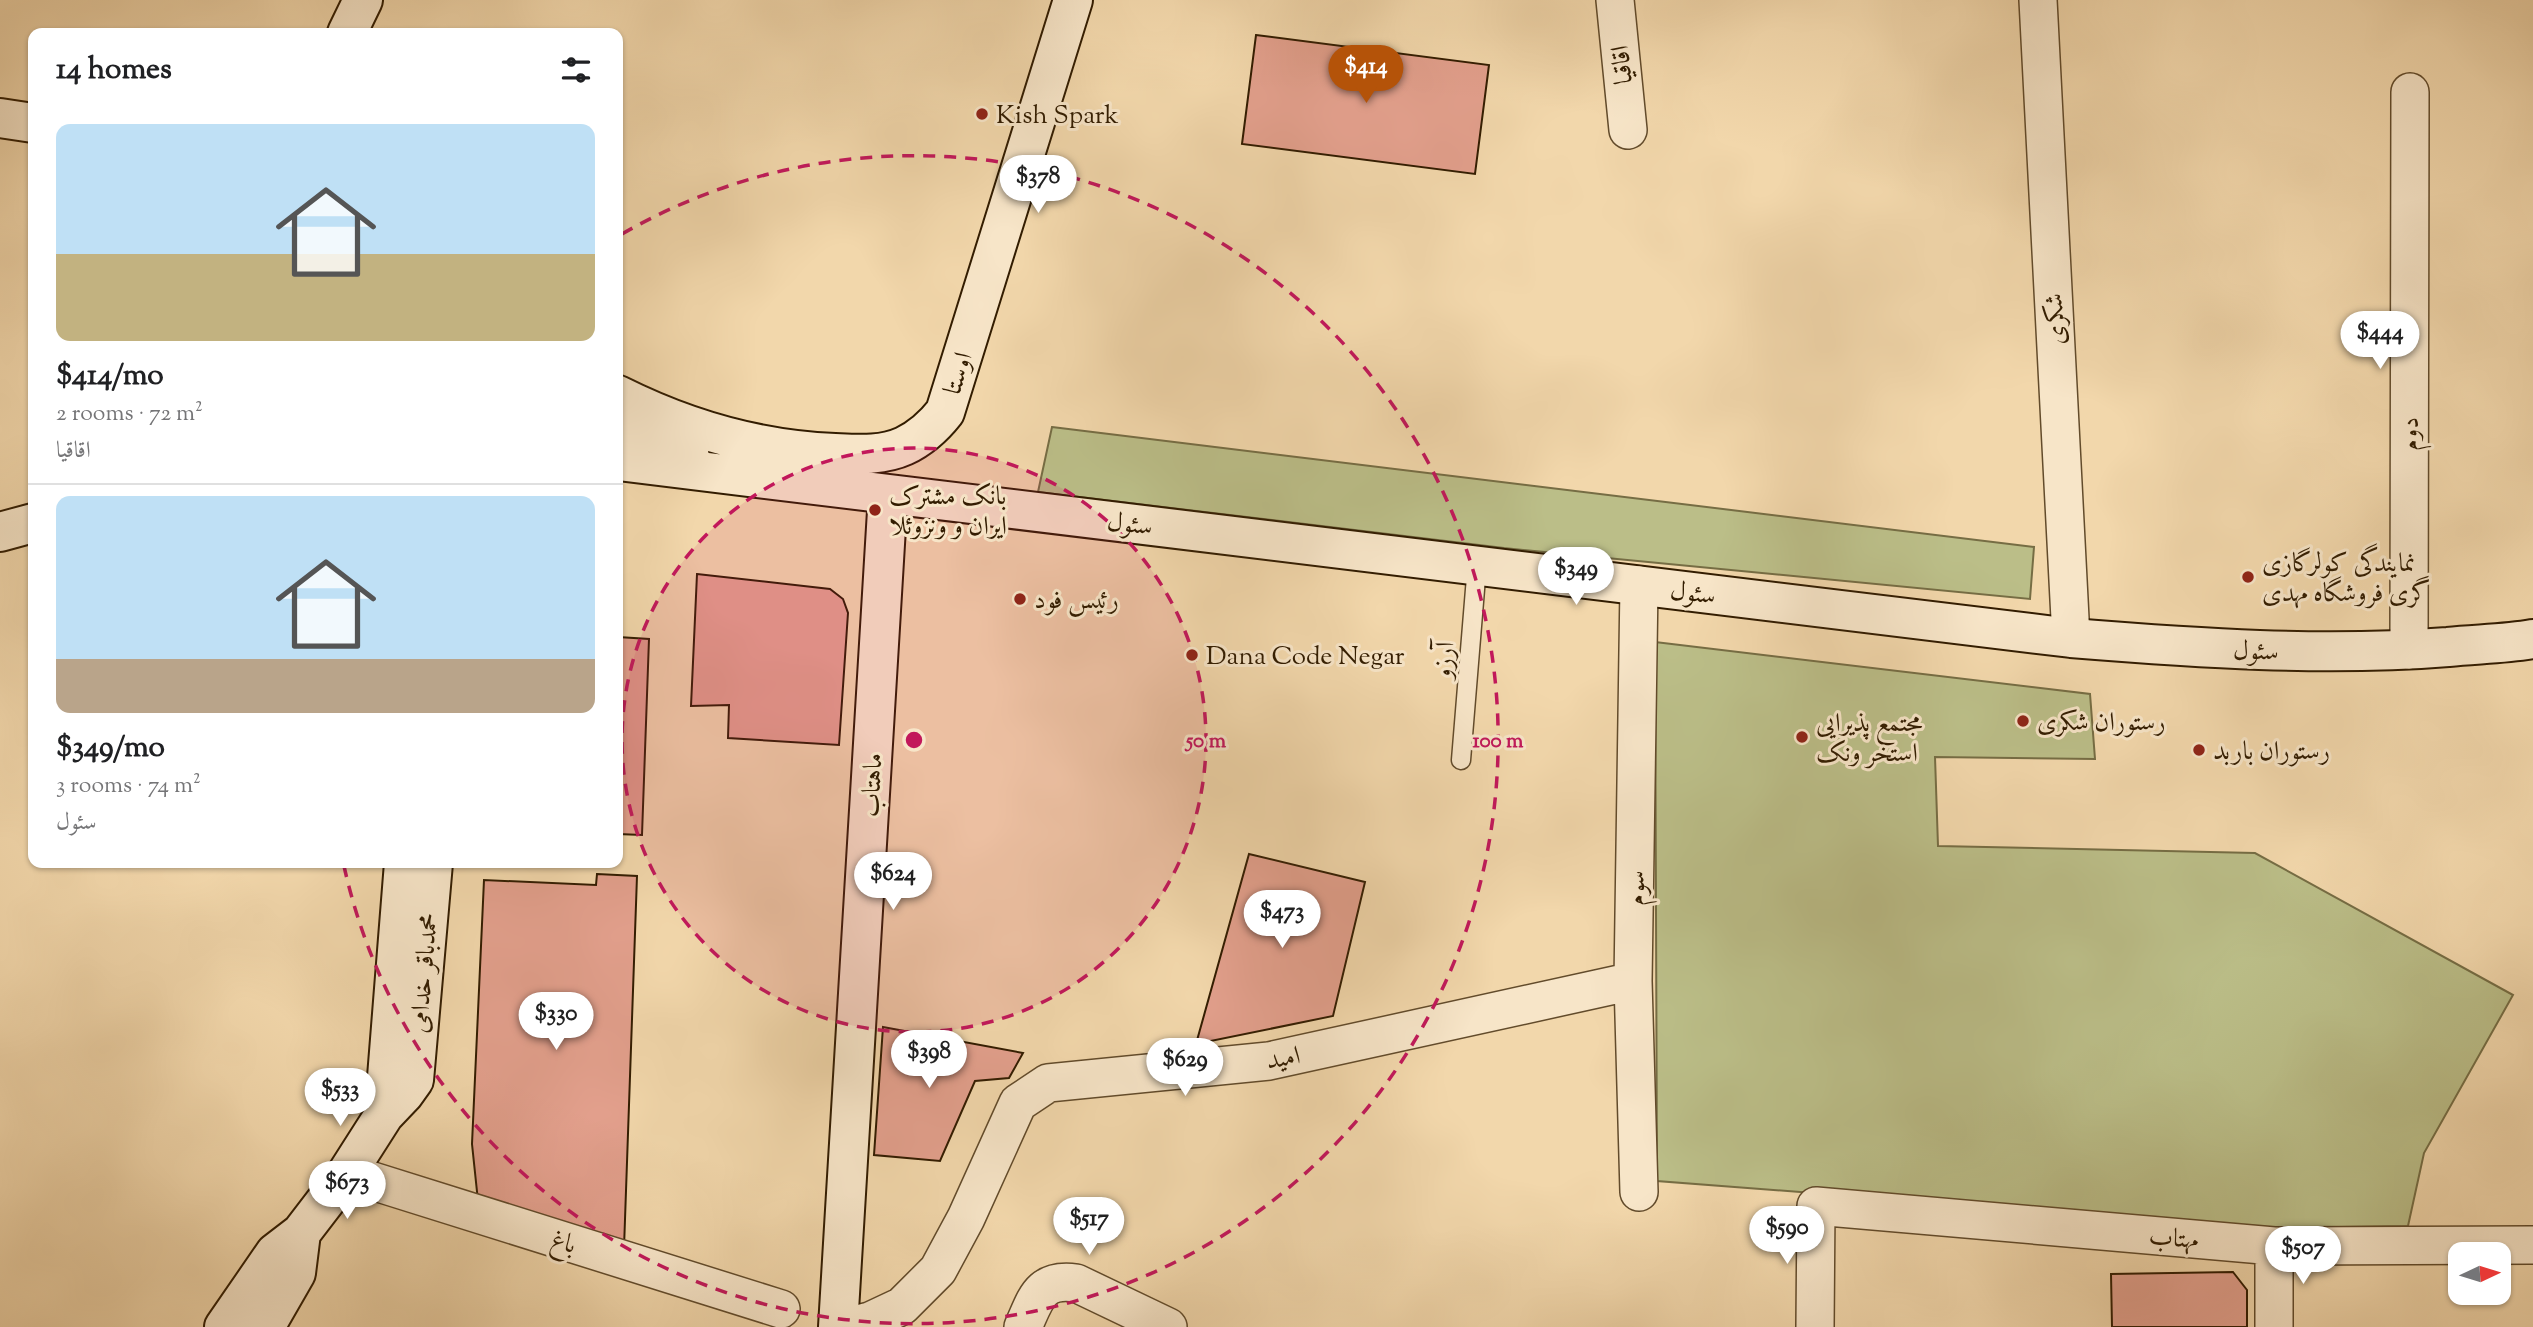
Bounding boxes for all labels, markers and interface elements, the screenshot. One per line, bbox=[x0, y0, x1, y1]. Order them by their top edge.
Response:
street label: اقاقیا bbox=[1603, 43, 1644, 86]
pin: $414 bbox=[1325, 46, 1407, 105]
text: 14 homes bbox=[56, 49, 172, 92]
icon: filters bbox=[557, 51, 595, 89]
text: $414 bbox=[1344, 51, 1388, 84]
place label: Kish Spark bbox=[996, 98, 1119, 135]
marker: Kish Spark bbox=[974, 106, 990, 122]
pin: $378 bbox=[997, 156, 1079, 215]
text: $378 bbox=[1016, 161, 1060, 194]
icon: home bbox=[263, 169, 389, 295]
street label: شکری bbox=[2037, 292, 2076, 346]
pin: $444 bbox=[2339, 312, 2421, 371]
text: $444 bbox=[2356, 317, 2404, 350]
street label: اوستا bbox=[935, 348, 984, 400]
text: $414/mo bbox=[56, 355, 164, 398]
text: 2 rooms · 72 m² bbox=[56, 398, 203, 431]
street label: دوم bbox=[2393, 417, 2432, 451]
text: اقاقیا bbox=[56, 435, 91, 468]
place label: بانک مشترک ایران و ونزوئلا bbox=[889, 479, 1007, 546]
marker: بانک مشترک ایران و ونزوئلا bbox=[867, 502, 883, 518]
street label: سئول bbox=[1105, 504, 1155, 547]
icon: home bbox=[263, 541, 389, 667]
place label: نمایندگی کولرگازی گری فروشگاه مهدی bbox=[2262, 543, 2431, 613]
pin: $349 bbox=[1535, 548, 1617, 607]
text: $349 bbox=[1554, 553, 1598, 586]
marker: نمایندگی کولرگازی گری فروشگاه مهدی bbox=[2240, 569, 2256, 585]
street label: سئول bbox=[1668, 573, 1718, 616]
place label: رئیس فود bbox=[1034, 583, 1119, 620]
marker: رئیس فود bbox=[1012, 591, 1028, 607]
street label: سئول bbox=[2232, 633, 2279, 672]
street label: آرزو bbox=[1425, 638, 1466, 683]
place label: Dana Code Negar bbox=[1206, 639, 1405, 676]
marker: Dana Code Negar bbox=[1184, 647, 1200, 663]
place label: رستوران شکری bbox=[2037, 705, 2166, 742]
place label: مجتمع پذیرایی استخر ونک bbox=[1816, 706, 1923, 773]
marker: رستوران شکری bbox=[2015, 713, 2031, 729]
text: $349/mo bbox=[56, 727, 165, 770]
text: 50 m bbox=[1184, 727, 1227, 757]
text: 100 m bbox=[1473, 727, 1524, 757]
centre of rings bbox=[902, 728, 926, 752]
marker: مجتمع پذیرایی استخر ونک bbox=[1794, 729, 1810, 745]
place label: رستوران باربد bbox=[2213, 734, 2330, 771]
marker: رستوران باربد bbox=[2191, 742, 2207, 758]
street label: ماهتاب bbox=[853, 752, 894, 818]
text: 3 rooms · 74 m² bbox=[56, 770, 201, 803]
text: سئول bbox=[56, 807, 96, 840]
pin: $624 bbox=[852, 852, 934, 912]
text: $624 bbox=[870, 858, 916, 891]
street label: سوم bbox=[1619, 870, 1658, 906]
pin: $473 bbox=[1241, 890, 1323, 950]
text: $473 bbox=[1260, 896, 1304, 929]
street label: محمدباقر خدامی bbox=[402, 912, 449, 1035]
pin: $330 bbox=[515, 992, 597, 1052]
text: $330 bbox=[535, 998, 577, 1031]
pin: $398 bbox=[888, 1030, 970, 1090]
text: $398 bbox=[907, 1036, 951, 1069]
pin: $629 bbox=[1144, 1038, 1226, 1098]
street label: امید bbox=[1263, 1038, 1304, 1081]
text: $629 bbox=[1162, 1044, 1208, 1077]
pin: $533 bbox=[299, 1068, 381, 1128]
text: $533 bbox=[321, 1074, 359, 1107]
pin: $673 bbox=[306, 1162, 388, 1221]
text: $673 bbox=[325, 1167, 369, 1200]
pin: $517 bbox=[1048, 1198, 1130, 1257]
text: $517 bbox=[1069, 1203, 1109, 1236]
pin: $590 bbox=[1746, 1206, 1828, 1266]
text: $590 bbox=[1765, 1212, 1809, 1245]
street label: مهتاب bbox=[2147, 1219, 2200, 1260]
street label: باغ bbox=[546, 1222, 581, 1266]
pin: $507 bbox=[2262, 1226, 2344, 1286]
text: $507 bbox=[2281, 1232, 2325, 1265]
north arrow bbox=[2448, 1242, 2511, 1306]
map controls bbox=[2448, 1242, 2511, 1305]

